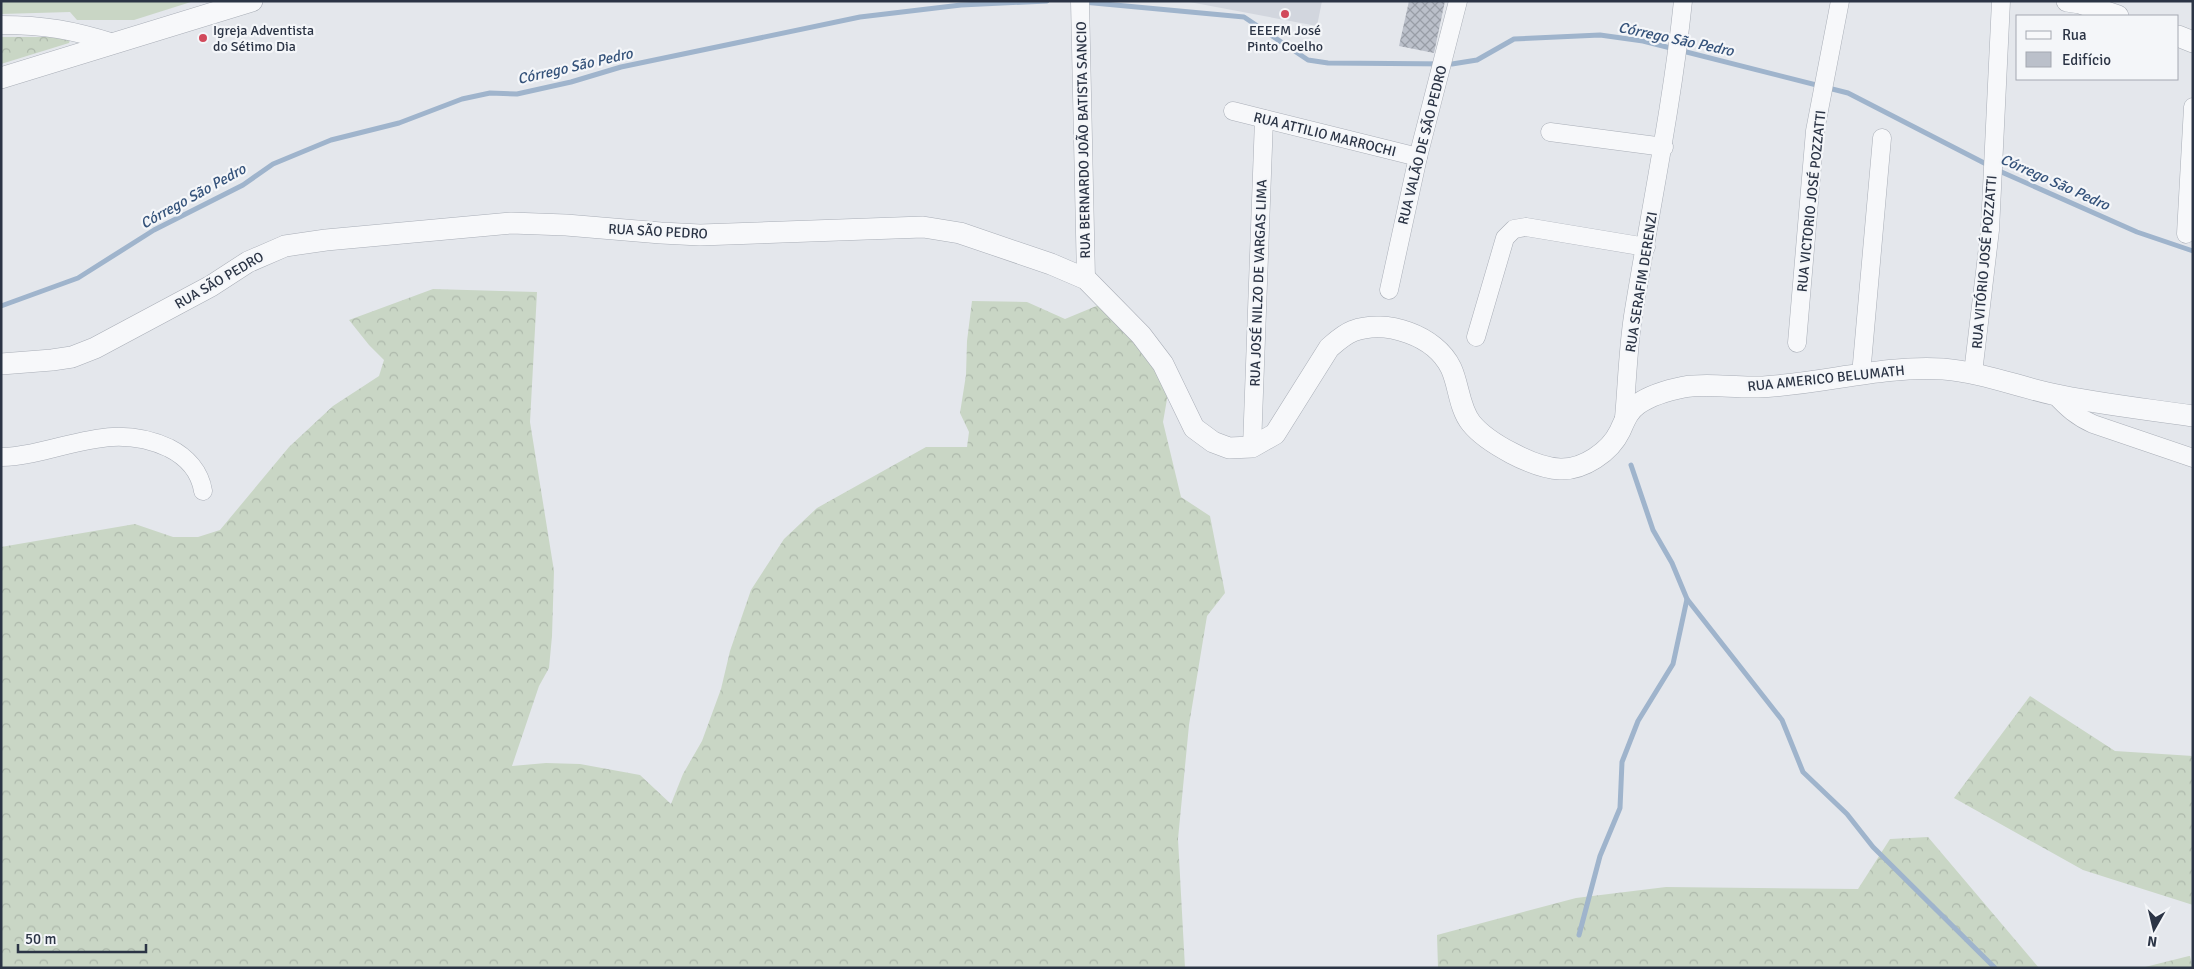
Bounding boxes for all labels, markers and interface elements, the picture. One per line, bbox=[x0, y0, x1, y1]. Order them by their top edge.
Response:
marker: EEEFM José Pinto Coelho bbox=[1279, 8, 1291, 20]
legend bbox=[2016, 15, 2179, 80]
water label: Córrego São Pedro bbox=[1617, 18, 1737, 60]
street label: RUA BERNARDO JOÃO BATISTA SANCIO bbox=[1073, 21, 1094, 259]
place label: Igreja Adventista do Sétimo Dia bbox=[213, 22, 314, 55]
place label: EEEFM José Pinto Coelho bbox=[1247, 22, 1323, 55]
text: Rua bbox=[2062, 26, 2087, 44]
marker: Igreja Adventista do Sétimo Dia bbox=[197, 32, 209, 44]
water label: Córrego São Pedro bbox=[516, 44, 635, 88]
text: Edifício bbox=[2062, 51, 2111, 69]
street label: RUA VALÃO DE SÃO PEDRO bbox=[1394, 64, 1451, 227]
street label: RUA ATTILIO MARROCHI bbox=[1252, 109, 1398, 160]
street label: RUA VICTORIO JOSÉ POZZATTI bbox=[1793, 109, 1830, 293]
water label: Córrego São Pedro bbox=[1998, 150, 2113, 215]
water label: Córrego São Pedro bbox=[137, 159, 250, 232]
street label: RUA VITÓRIO JOSÉ POZZATTI bbox=[1968, 174, 2001, 350]
street label: RUA JOSÉ NILZO DE VARGAS LIMA bbox=[1246, 179, 1271, 387]
street label: RUA SERAFIM DERENZI bbox=[1622, 211, 1661, 354]
street label: RUA SÃO PEDRO bbox=[608, 220, 708, 243]
street label: RUA SÃO PEDRO bbox=[172, 248, 267, 313]
street label: RUA AMERICO BELUMATH bbox=[1747, 362, 1905, 395]
north arrow bbox=[2129, 904, 2179, 954]
scale bar bbox=[18, 922, 145, 954]
text: 50 m bbox=[25, 930, 56, 948]
text: N bbox=[2146, 932, 2158, 950]

